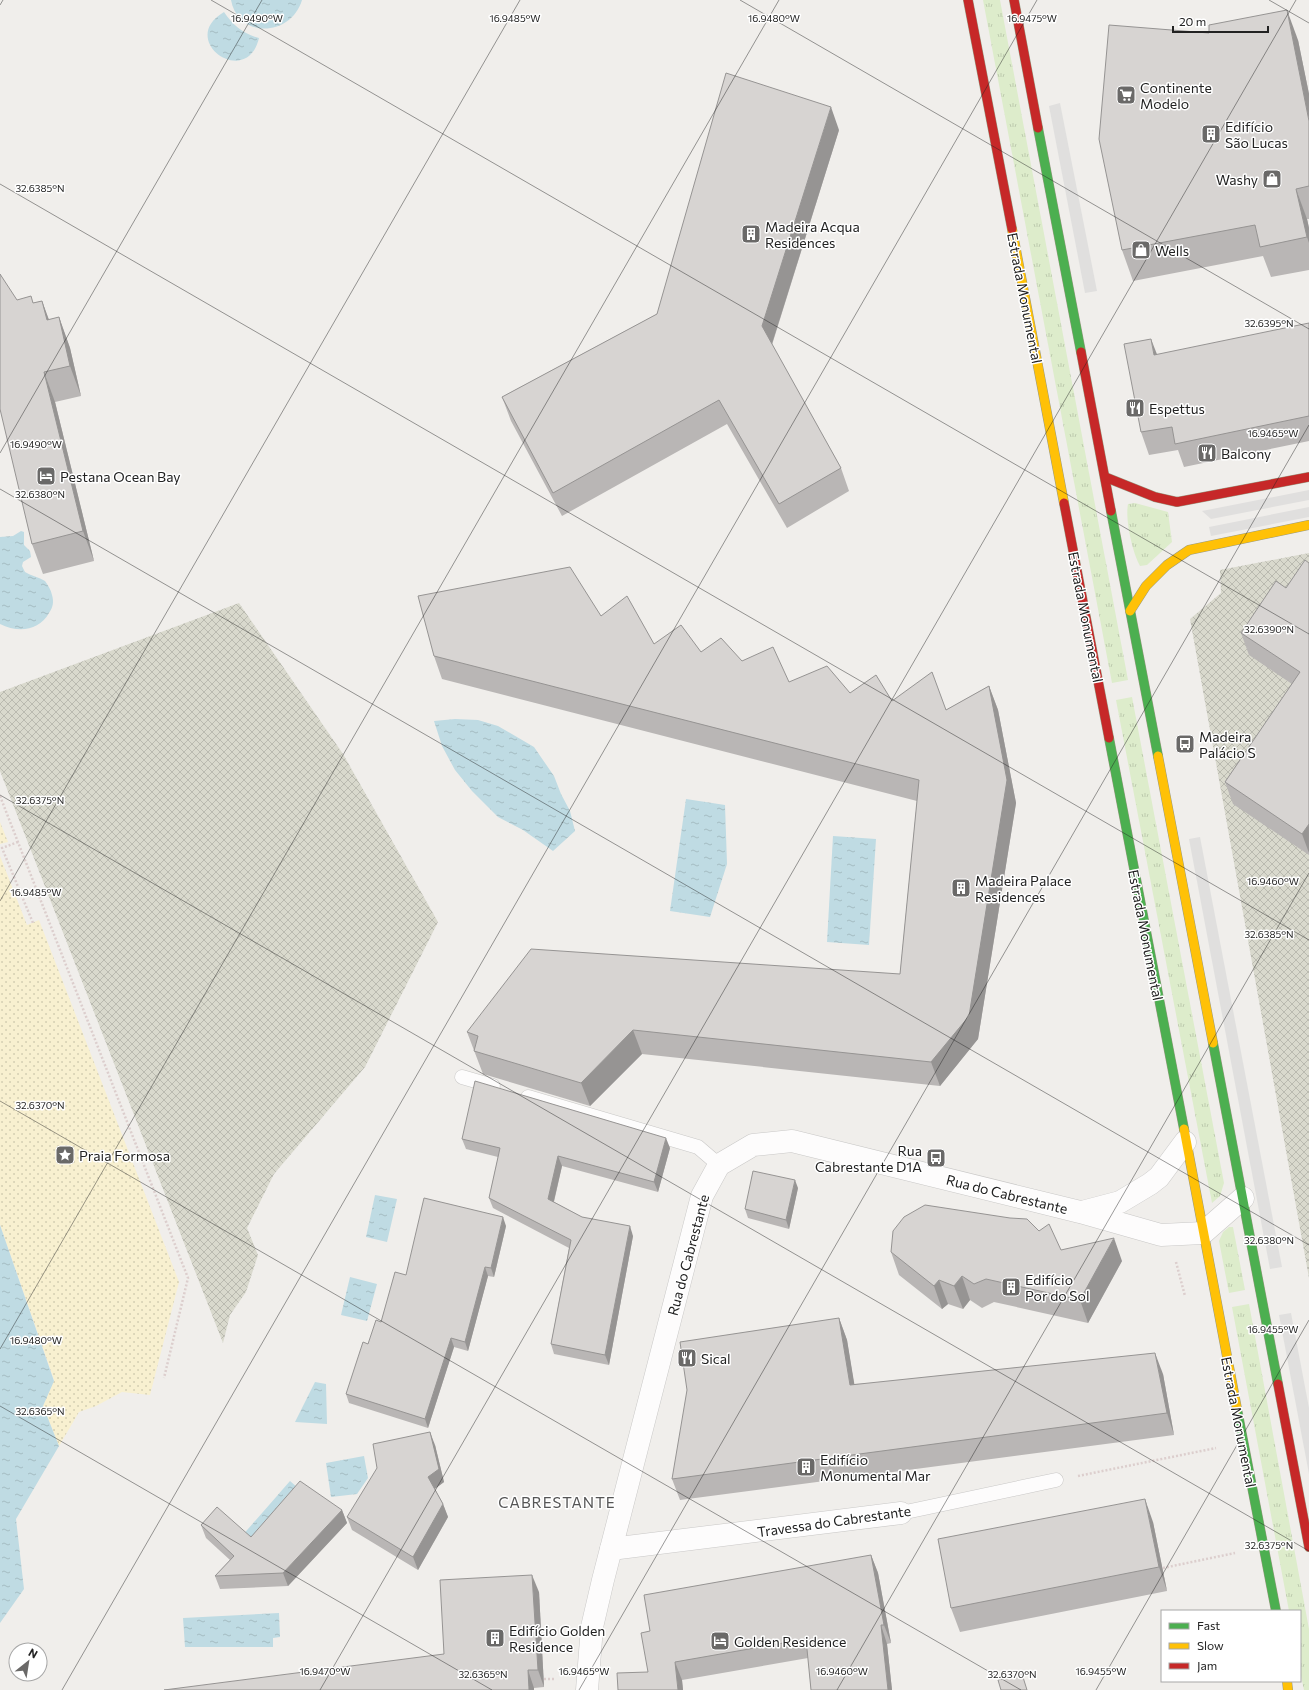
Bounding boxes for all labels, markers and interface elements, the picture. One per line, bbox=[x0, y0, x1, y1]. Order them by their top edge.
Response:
scale bar bbox=[1173, 8, 1268, 34]
text: 16.9490°W bbox=[231, 12, 283, 24]
text: 16.9485°W bbox=[489, 12, 541, 24]
text: 16.9480°W bbox=[748, 12, 800, 24]
text: 16.9475°W bbox=[1007, 12, 1057, 24]
text: 20 m bbox=[1179, 14, 1206, 28]
place label: Continente Modelo bbox=[1140, 79, 1212, 112]
supermarket icon: Continente Modelo bbox=[1115, 84, 1137, 106]
place label: Edifício São Lucas bbox=[1225, 118, 1288, 151]
building icon: Edifício São Lucas bbox=[1200, 123, 1222, 145]
shop icon: Washy bbox=[1261, 168, 1283, 190]
place label: Washy bbox=[1216, 171, 1258, 188]
text: 32.6385°N bbox=[15, 182, 65, 194]
place label: Madeira Acqua Residences bbox=[765, 218, 860, 251]
building icon: Madeira Acqua Residences bbox=[740, 223, 762, 245]
street label: Estrada Monumental bbox=[1004, 231, 1046, 365]
shop icon: Wells bbox=[1130, 239, 1152, 261]
place label: Wells bbox=[1155, 242, 1189, 259]
text: 32.6395°N bbox=[1244, 317, 1294, 329]
restaurant icon: Espettus bbox=[1124, 397, 1146, 419]
place label: Espettus bbox=[1149, 400, 1205, 417]
text: 16.9465°W bbox=[1247, 427, 1299, 439]
text: 16.9490°W bbox=[10, 438, 62, 450]
restaurant icon: Balcony bbox=[1196, 442, 1218, 464]
place label: Balcony bbox=[1221, 445, 1271, 462]
hotel icon: Pestana Ocean Bay bbox=[35, 465, 57, 487]
place label: Pestana Ocean Bay bbox=[60, 468, 181, 485]
text: 32.6380°N bbox=[15, 488, 65, 500]
street label: Estrada Monumental bbox=[1065, 550, 1107, 684]
text: 32.6390°N bbox=[1244, 623, 1294, 635]
place label: Madeira Palácio S bbox=[1199, 728, 1256, 761]
bus stop icon: Madeira Palácio S bbox=[1174, 733, 1196, 755]
text: 32.6375°N bbox=[16, 794, 64, 806]
street label: Estrada Monumental bbox=[1125, 868, 1167, 1002]
place label: Madeira Palace Residences bbox=[975, 872, 1071, 905]
text: 16.9460°W bbox=[1247, 875, 1299, 887]
building icon: Madeira Palace Residences bbox=[950, 877, 972, 899]
text: 16.9485°W bbox=[10, 886, 62, 898]
text: 32.6385°N bbox=[1244, 928, 1294, 940]
text: 32.6370°N bbox=[15, 1099, 65, 1111]
place label: Rua Cabrestante D1A bbox=[815, 1142, 922, 1175]
place icon: Praia Formosa bbox=[54, 1144, 76, 1166]
place label: Praia Formosa bbox=[79, 1147, 170, 1164]
bus stop icon: Rua Cabrestante D1A bbox=[925, 1147, 947, 1169]
street label: Rua do Cabrestante bbox=[944, 1171, 1070, 1217]
street label: Rua do Cabrestante bbox=[664, 1193, 712, 1317]
text: 32.6380°N bbox=[1244, 1234, 1294, 1246]
place label: Edifício Por do Sol bbox=[1025, 1271, 1089, 1304]
building icon: Edifício Por do Sol bbox=[1000, 1276, 1022, 1298]
text: 16.9455°W bbox=[1248, 1323, 1298, 1335]
text: 16.9480°W bbox=[10, 1334, 62, 1346]
restaurant icon: Sical bbox=[676, 1347, 698, 1369]
place label: Sical bbox=[701, 1350, 731, 1367]
street label: Estrada Monumental bbox=[1218, 1355, 1260, 1489]
text: 32.6365°N bbox=[15, 1405, 65, 1417]
place label: Edifício Monumental Mar bbox=[820, 1451, 931, 1484]
building icon: Edifício Monumental Mar bbox=[795, 1456, 817, 1478]
district label: CABRESTANTE bbox=[498, 1493, 616, 1511]
street label: Travessa do Cabrestante bbox=[756, 1502, 912, 1540]
text: 32.6375°N bbox=[1245, 1539, 1293, 1551]
legend bbox=[1161, 1610, 1301, 1682]
text: Fast bbox=[1197, 1618, 1220, 1632]
place label: Edifício Golden Residence bbox=[509, 1622, 605, 1655]
building icon: Edifício Golden Residence bbox=[484, 1627, 506, 1649]
hotel icon: Golden Residence bbox=[709, 1630, 731, 1652]
place label: Golden Residence bbox=[734, 1633, 846, 1650]
text: Slow bbox=[1197, 1638, 1224, 1652]
north arrow bbox=[8, 1642, 48, 1682]
text: N bbox=[26, 1645, 40, 1661]
text: Jam bbox=[1197, 1658, 1217, 1673]
text: 16.9470°W bbox=[300, 1665, 350, 1677]
text: 16.9465°W bbox=[558, 1665, 610, 1677]
text: 16.9460°W bbox=[816, 1665, 868, 1677]
text: 16.9455°W bbox=[1076, 1665, 1126, 1677]
text: 32.6365°N bbox=[458, 1668, 508, 1680]
text: 32.6370°N bbox=[987, 1668, 1037, 1680]

